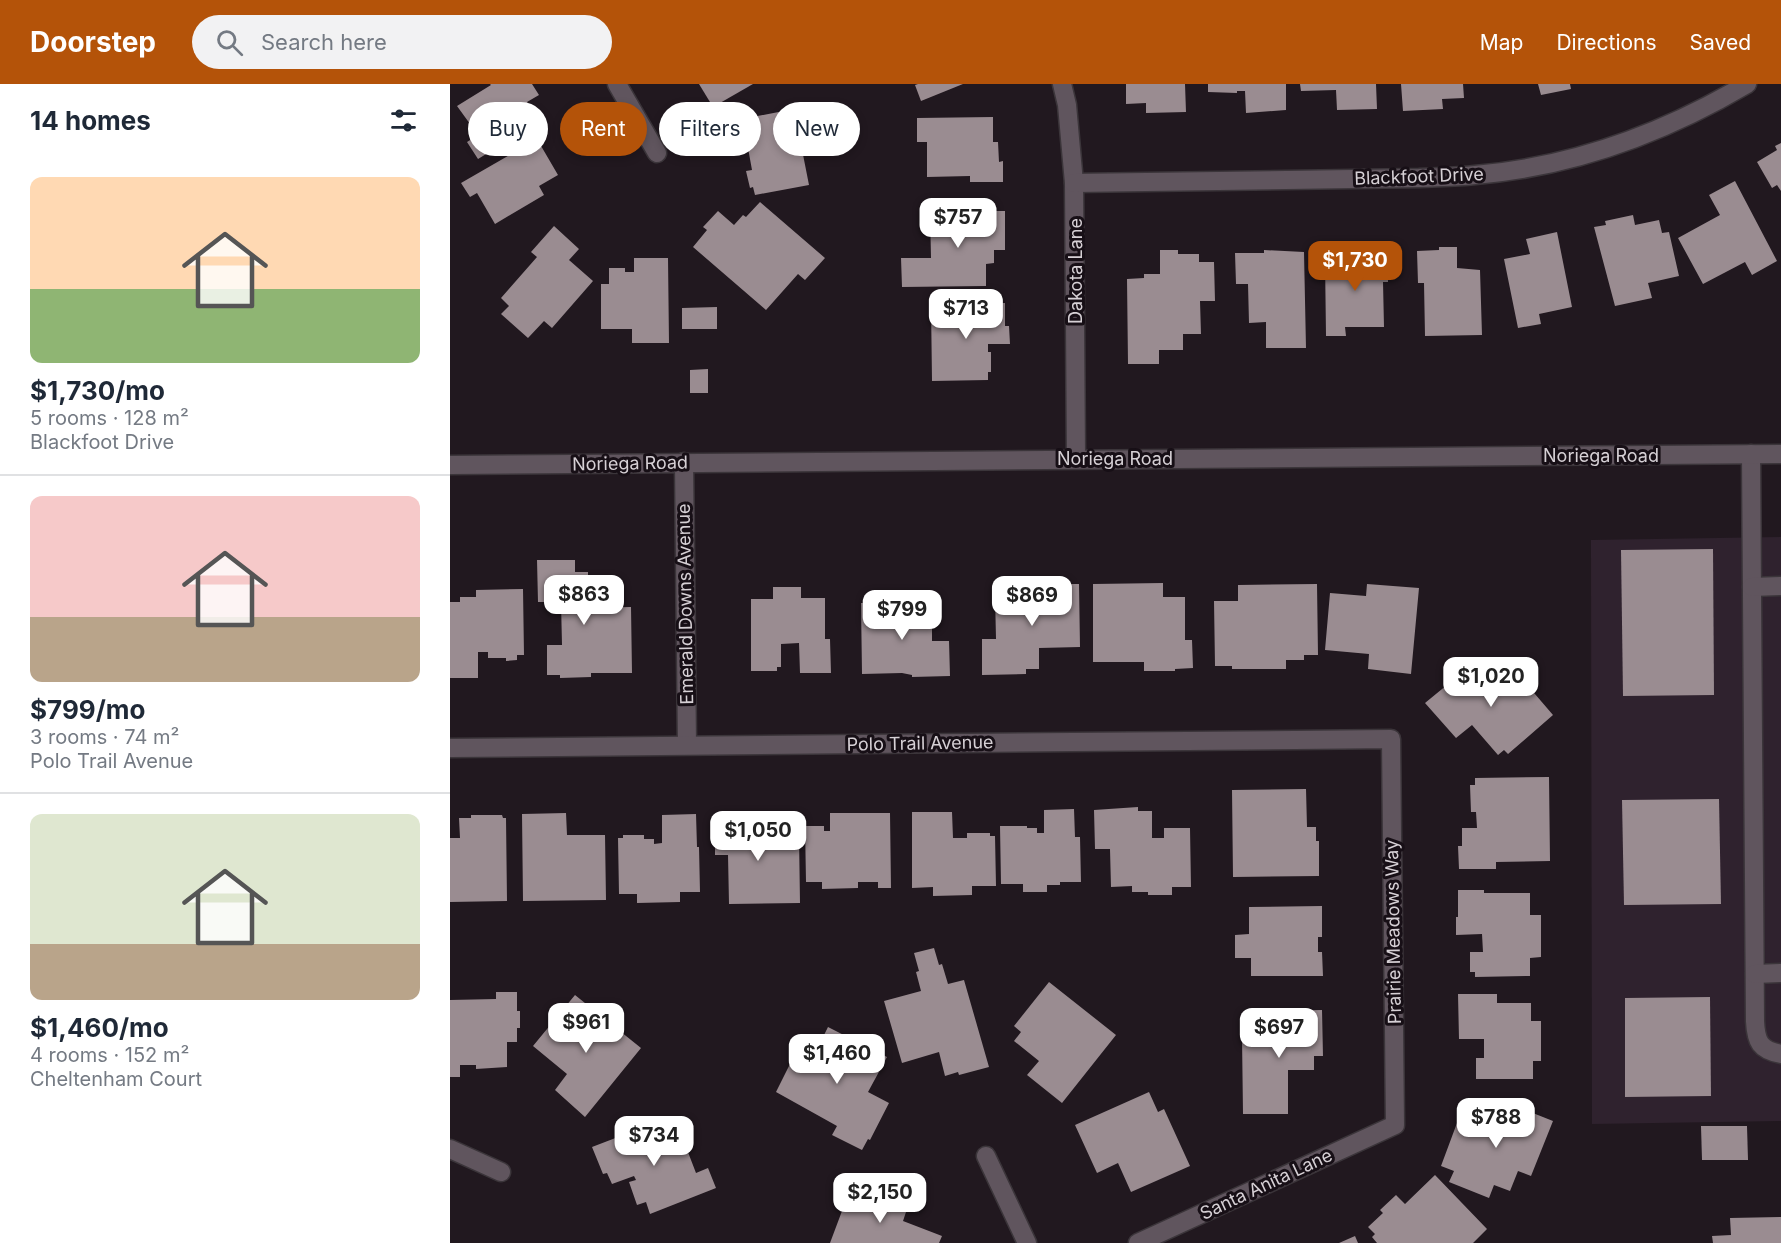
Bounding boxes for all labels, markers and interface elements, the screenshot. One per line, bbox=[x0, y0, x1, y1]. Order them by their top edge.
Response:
search box bbox=[192, 15, 612, 69]
text: Doorstep bbox=[30, 25, 156, 59]
icon: search bbox=[213, 26, 246, 59]
text: Search here bbox=[261, 29, 387, 55]
text: Map bbox=[1480, 30, 1523, 55]
text: Directions bbox=[1556, 30, 1657, 55]
text: Saved bbox=[1690, 30, 1751, 55]
chip: Buy bbox=[468, 102, 548, 156]
chip: Rent bbox=[560, 102, 647, 156]
chip: Filters bbox=[659, 102, 761, 156]
chip: New bbox=[773, 102, 860, 156]
icon: filters bbox=[387, 104, 420, 137]
text: 14 homes bbox=[30, 105, 151, 136]
street label: Blackfoot Drive bbox=[1354, 163, 1484, 189]
pin: $757 bbox=[922, 198, 994, 249]
text: $757 bbox=[934, 205, 982, 229]
icon: home bbox=[171, 216, 279, 324]
street label: Dakota Lane bbox=[1065, 218, 1086, 324]
pin: $1,730 bbox=[1306, 241, 1404, 292]
text: $1,730 bbox=[1322, 248, 1388, 272]
pin: $713 bbox=[930, 289, 1002, 340]
text: $713 bbox=[943, 296, 989, 320]
text: $1,730/mo bbox=[30, 375, 165, 406]
text: 5 rooms · 128 m² bbox=[30, 406, 189, 430]
text: Blackfoot Drive bbox=[30, 430, 174, 454]
street label: Noriega Road bbox=[1543, 445, 1659, 466]
street label: Noriega Road bbox=[1057, 448, 1173, 469]
street label: Noriega Road bbox=[572, 451, 688, 475]
street label: Emerald Downs Avenue bbox=[673, 503, 697, 705]
icon: home bbox=[171, 535, 279, 643]
pin: $863 bbox=[548, 575, 620, 626]
pin: $869 bbox=[996, 576, 1068, 627]
text: $863 bbox=[558, 582, 610, 606]
text: $869 bbox=[1006, 583, 1058, 607]
pin: $799 bbox=[866, 590, 938, 641]
text: $799 bbox=[877, 597, 927, 621]
pin: $1,020 bbox=[1442, 657, 1540, 708]
text: $1,020 bbox=[1457, 664, 1525, 688]
text: $799/mo bbox=[30, 694, 145, 725]
text: 3 rooms · 74 m² bbox=[30, 725, 179, 749]
street label: Polo Trail Avenue bbox=[846, 731, 994, 755]
text: Polo Trail Avenue bbox=[30, 749, 193, 773]
pin: $1,050 bbox=[709, 811, 807, 862]
text: $1,050 bbox=[724, 818, 792, 842]
street label: Prairie Meadows Way bbox=[1381, 840, 1405, 1024]
icon: home bbox=[171, 853, 279, 961]
pin: $961 bbox=[550, 1003, 622, 1054]
pin: $697 bbox=[1243, 1008, 1315, 1059]
text: $961 bbox=[562, 1010, 610, 1034]
text: $1,460/mo bbox=[30, 1012, 169, 1043]
text: $697 bbox=[1254, 1015, 1304, 1039]
pin: $1,460 bbox=[788, 1034, 886, 1085]
text: $1,460 bbox=[803, 1041, 871, 1065]
text: 4 rooms · 152 m² bbox=[30, 1043, 189, 1067]
text: Cheltenham Court bbox=[30, 1067, 202, 1091]
pin: $788 bbox=[1460, 1098, 1532, 1149]
text: $788 bbox=[1471, 1105, 1521, 1129]
pin: $734 bbox=[618, 1116, 690, 1167]
text: $734 bbox=[629, 1123, 679, 1147]
street label: Santa Anita Lane bbox=[1197, 1144, 1335, 1224]
pin: $2,150 bbox=[831, 1173, 929, 1224]
text: $2,150 bbox=[847, 1180, 913, 1204]

